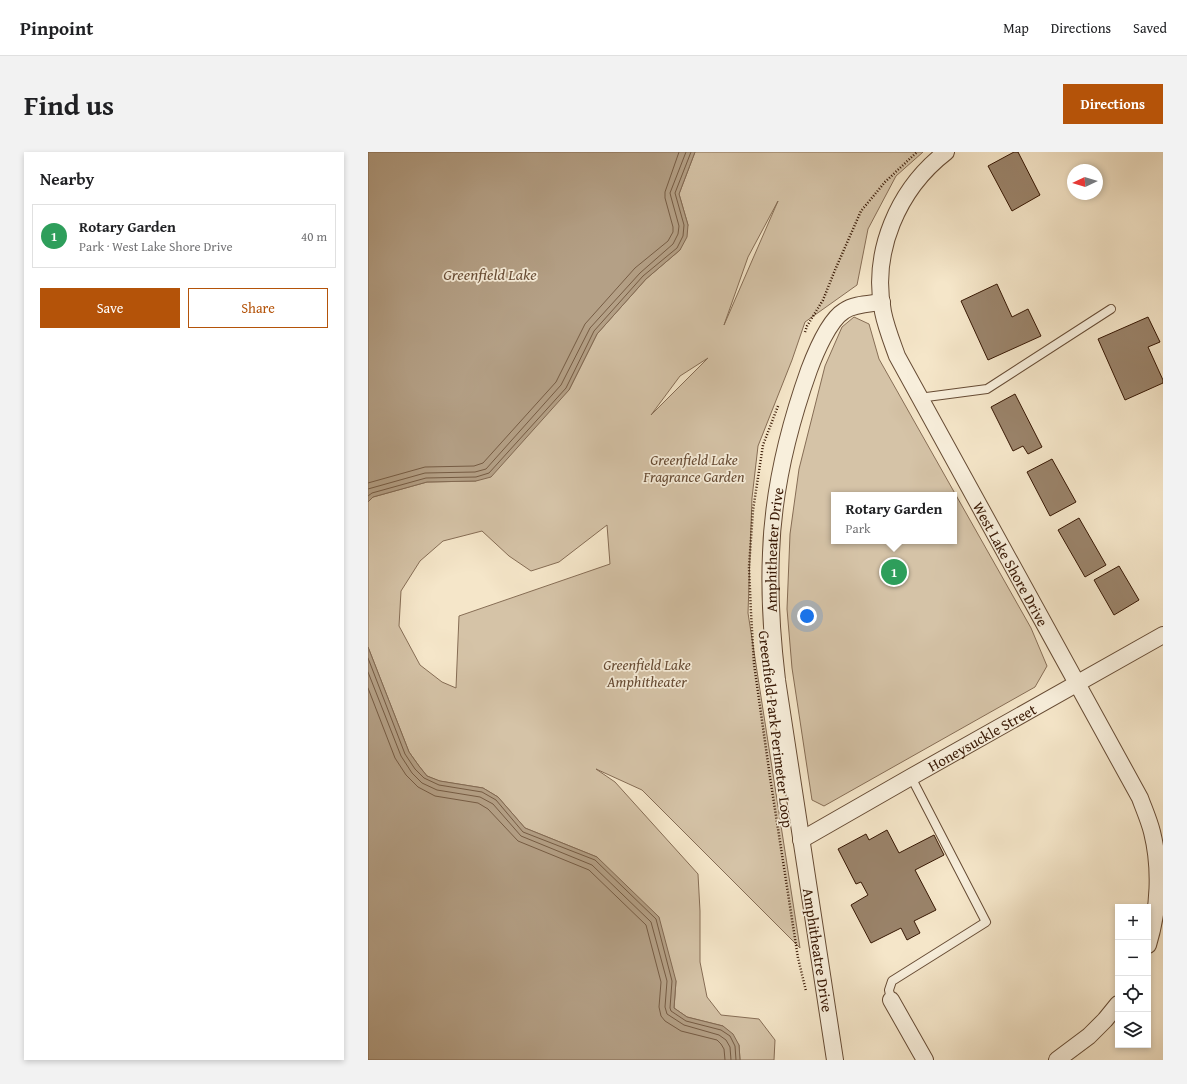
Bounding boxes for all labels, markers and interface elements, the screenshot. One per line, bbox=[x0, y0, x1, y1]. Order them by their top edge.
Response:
text: Pinpoint bbox=[20, 14, 93, 42]
text: Map bbox=[1003, 18, 1029, 38]
text: Directions bbox=[1051, 18, 1111, 38]
text: Saved bbox=[1133, 18, 1167, 38]
text: Find us bbox=[24, 84, 114, 125]
button: Directions bbox=[1063, 84, 1163, 124]
north arrow bbox=[1067, 164, 1103, 200]
text: Nearby bbox=[40, 166, 94, 191]
text: Rotary Garden bbox=[79, 216, 176, 237]
text: 1 bbox=[51, 227, 57, 246]
text: 40 m bbox=[301, 227, 327, 246]
text: Park · West Lake Shore Drive bbox=[79, 237, 233, 256]
water label: Greenfield Lake bbox=[443, 262, 537, 286]
button: Save bbox=[40, 288, 180, 328]
button: Share bbox=[188, 288, 328, 328]
park label: Greenfield Lake Fragrance Garden bbox=[642, 449, 745, 487]
street label: Amphitheater Drive bbox=[760, 486, 788, 613]
popup bbox=[831, 492, 957, 544]
text: Rotary Garden bbox=[846, 498, 942, 519]
street label: West Lake Shore Drive bbox=[968, 498, 1054, 630]
text: Park bbox=[846, 519, 871, 538]
pin: 1 bbox=[881, 557, 907, 587]
your location bbox=[797, 606, 817, 626]
street label: Greenfield Park Perimeter Loop bbox=[753, 629, 799, 829]
park label: Greenfield Lake Amphitheater bbox=[603, 654, 691, 692]
street label: Honeysuckle Street bbox=[924, 698, 1040, 776]
street label: Amphitheatre Drive bbox=[798, 887, 838, 1013]
map controls bbox=[1115, 904, 1151, 1048]
button: + bbox=[1115, 904, 1151, 940]
button: − bbox=[1115, 940, 1151, 976]
button: locate bbox=[1115, 976, 1151, 1012]
button: layers bbox=[1115, 1012, 1151, 1048]

